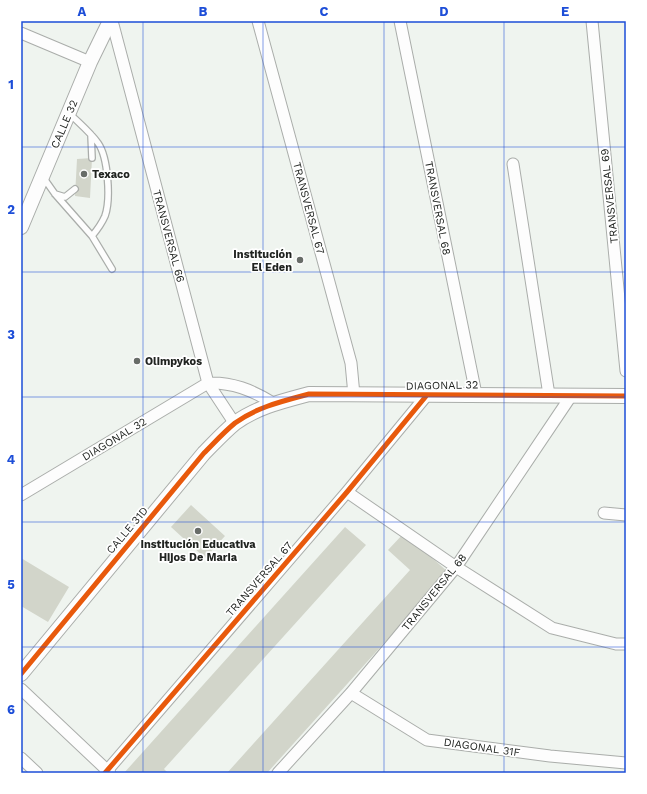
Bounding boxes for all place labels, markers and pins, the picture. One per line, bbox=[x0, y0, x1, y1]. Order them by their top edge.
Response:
place label: Texaco bbox=[92, 168, 130, 181]
marker: Texaco bbox=[79, 169, 89, 179]
place label: Institución El Eden bbox=[233, 248, 292, 274]
marker: Institución El Eden bbox=[295, 255, 305, 265]
place label: Olimpykos bbox=[145, 355, 202, 368]
marker: Olimpykos bbox=[132, 356, 142, 366]
marker: Institución Educativa Hijos De Maria bbox=[193, 526, 203, 536]
place label: Institución Educativa Hijos De Maria bbox=[140, 538, 256, 564]

